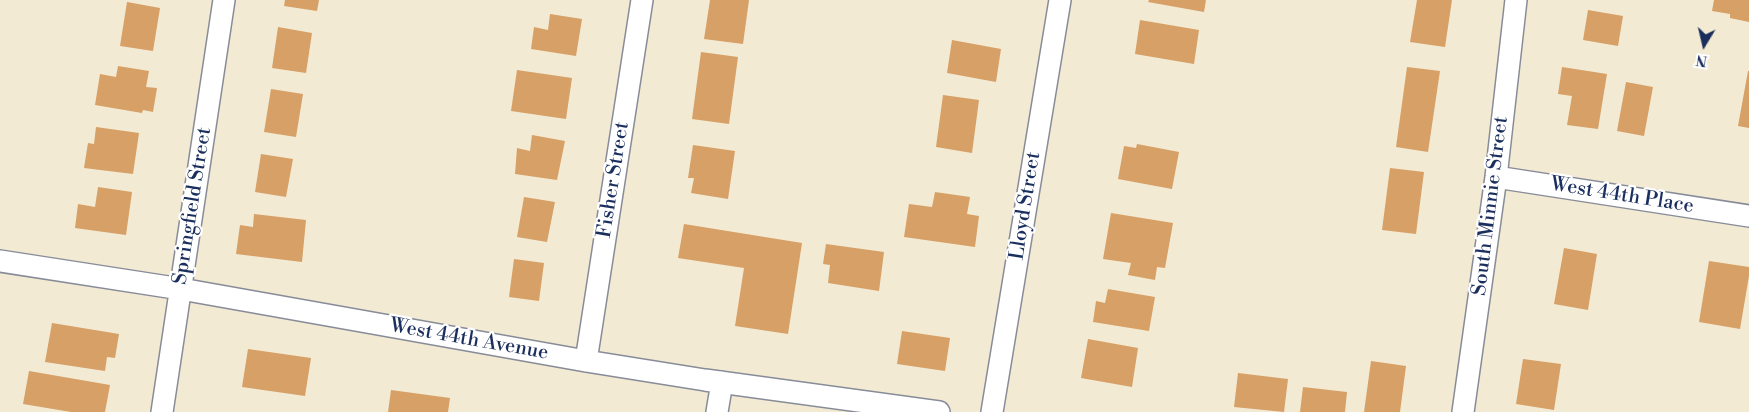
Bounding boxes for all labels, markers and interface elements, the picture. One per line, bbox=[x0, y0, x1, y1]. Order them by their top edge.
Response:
north arrow bbox=[1679, 20, 1729, 70]
text: N bbox=[1695, 50, 1709, 70]
street label: South Minnie Street bbox=[1468, 115, 1514, 297]
street label: Fisher Street bbox=[593, 120, 635, 240]
street label: Springfield Street bbox=[169, 126, 217, 286]
street label: Lloyd Street bbox=[1006, 150, 1046, 262]
street label: West 44th Place bbox=[1549, 173, 1695, 219]
street label: West 44th Avenue bbox=[388, 314, 550, 366]

